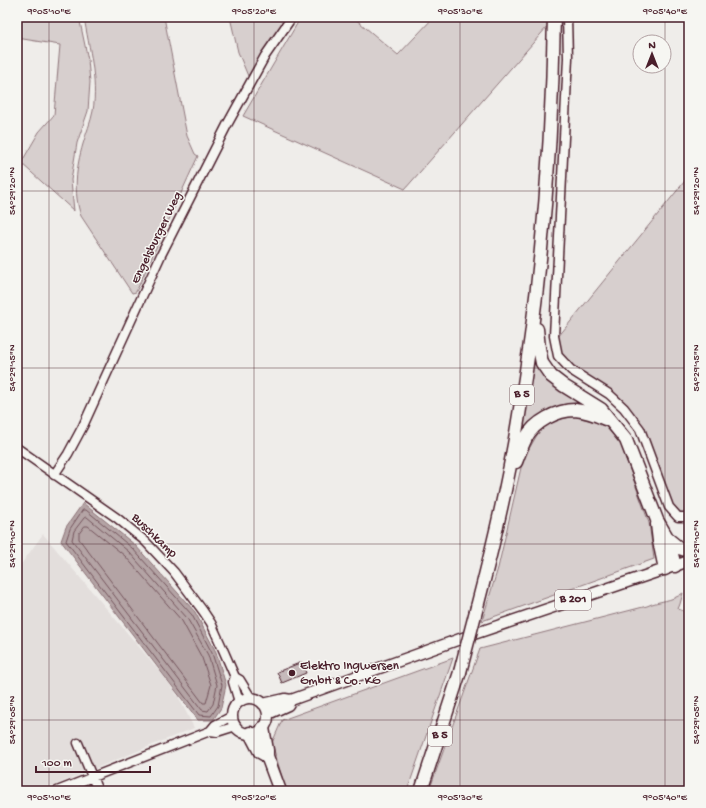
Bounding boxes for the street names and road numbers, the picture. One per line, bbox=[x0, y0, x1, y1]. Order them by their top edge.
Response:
street label: Engelsburger Weg bbox=[128, 190, 186, 286]
road number: B 5 bbox=[510, 385, 534, 405]
street label: Buschkamp bbox=[127, 510, 180, 562]
road number: B 201 bbox=[555, 590, 591, 610]
road number: B 5 bbox=[428, 726, 452, 746]

